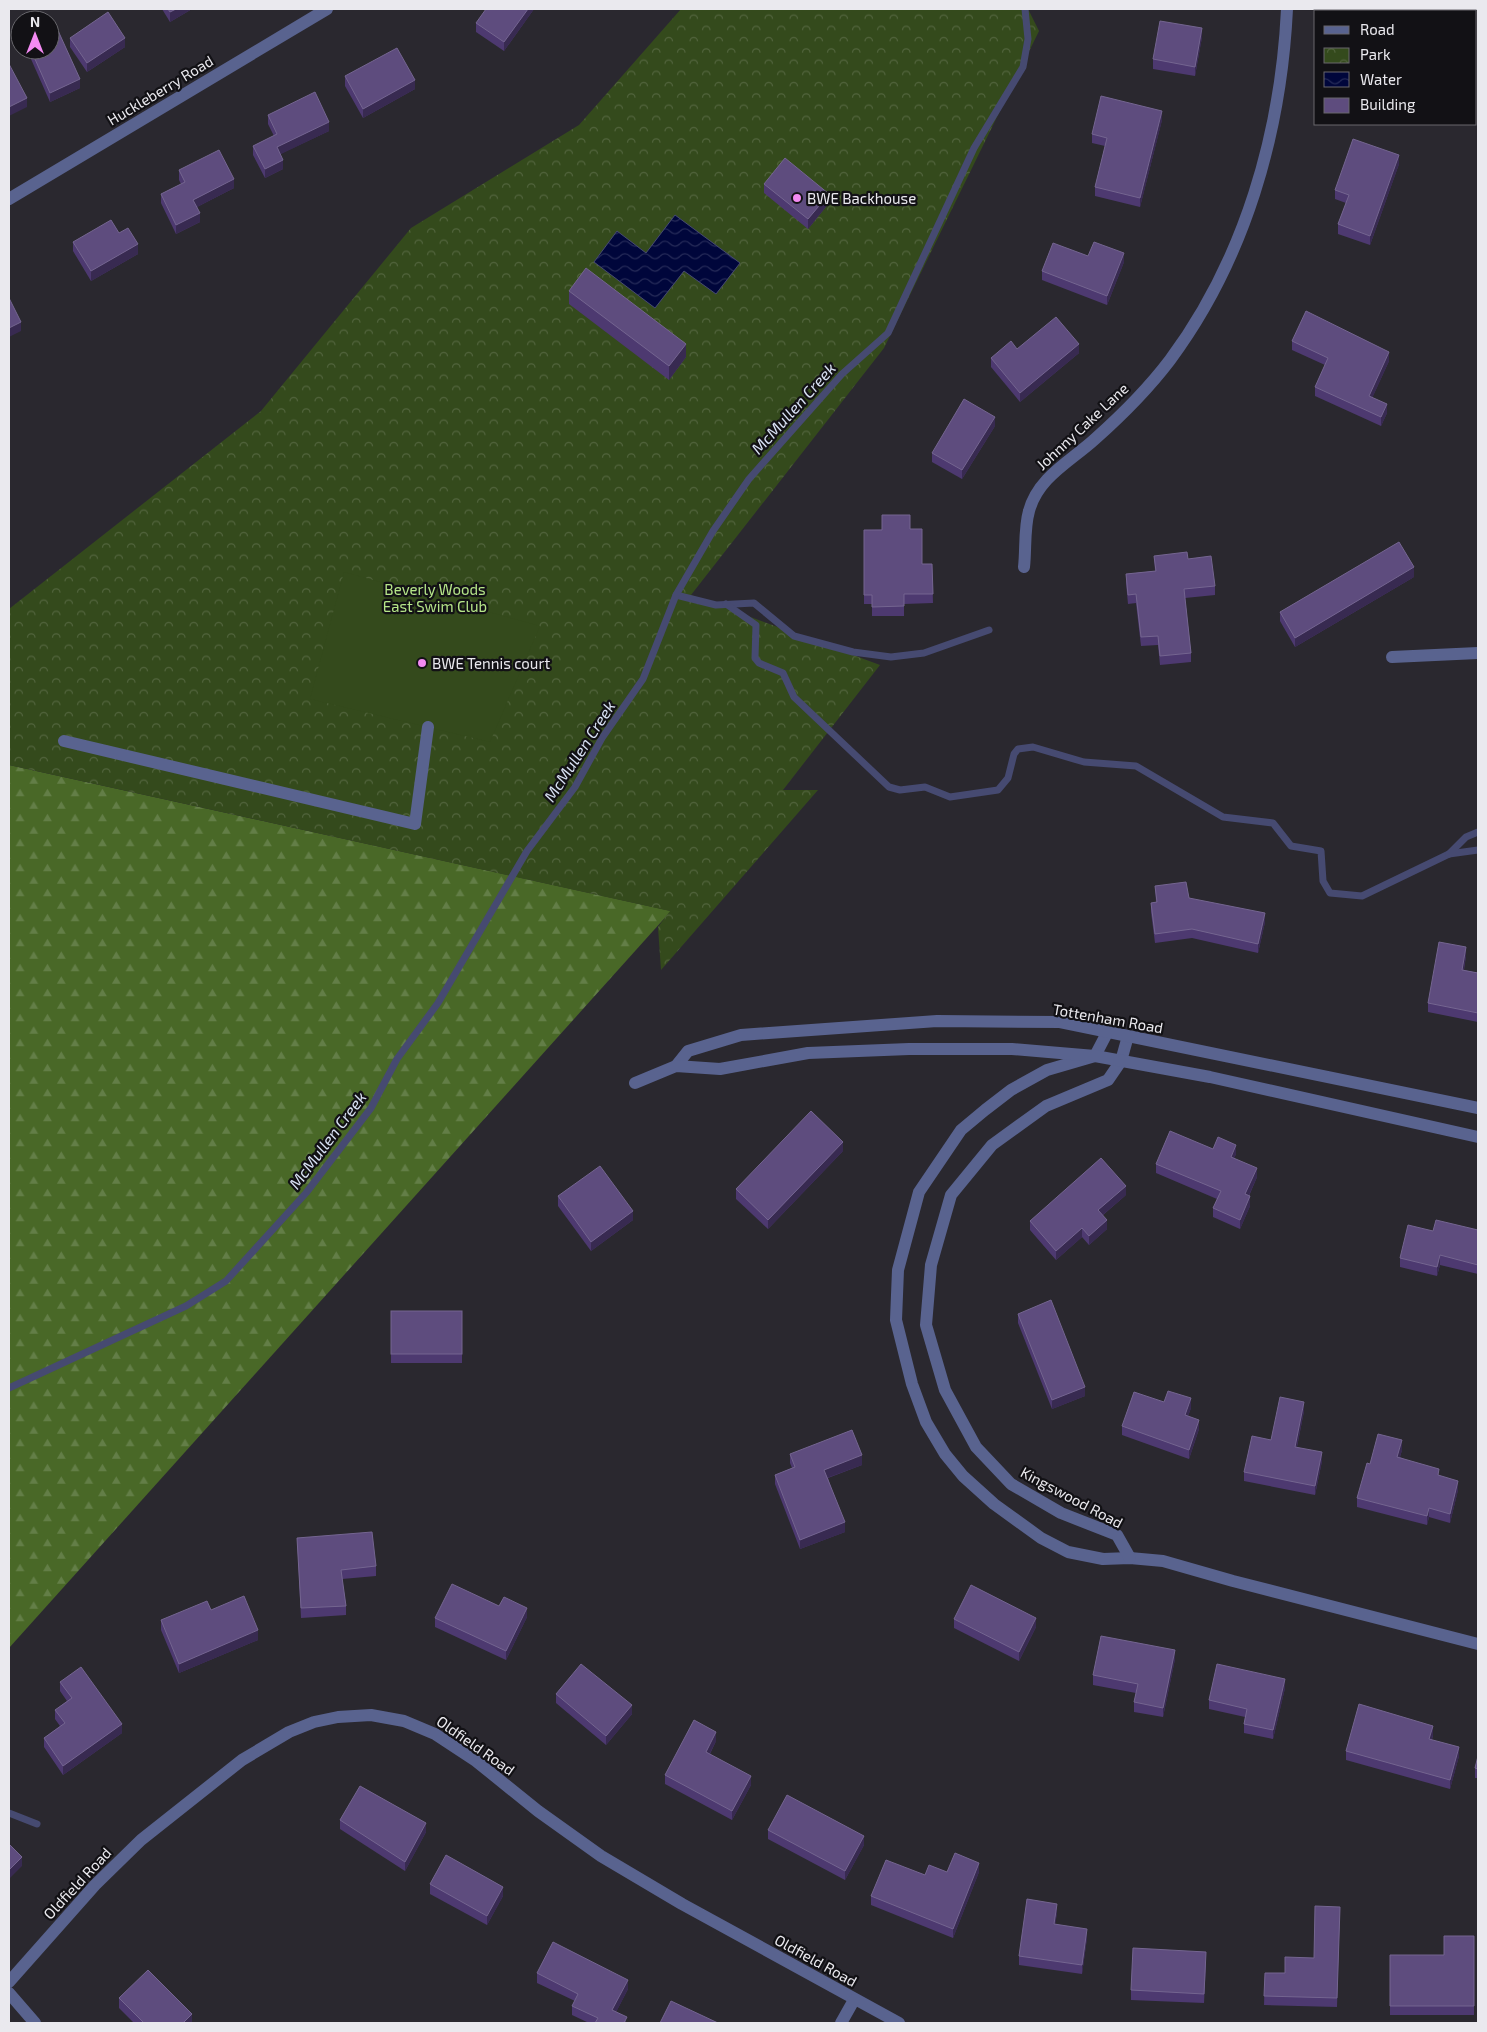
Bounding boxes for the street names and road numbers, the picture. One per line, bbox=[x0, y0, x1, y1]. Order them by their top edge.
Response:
street label: Huckleberry Road bbox=[104, 51, 216, 129]
street label: Johnny Cake Lane bbox=[1032, 379, 1132, 473]
street label: Tottenham Road bbox=[1051, 999, 1165, 1037]
street label: Kingswood Road bbox=[1018, 1462, 1126, 1532]
street label: Oldfield Road bbox=[434, 1711, 518, 1779]
street label: Oldfield Road bbox=[39, 1844, 115, 1922]
street label: Oldfield Road bbox=[772, 1930, 860, 1990]

